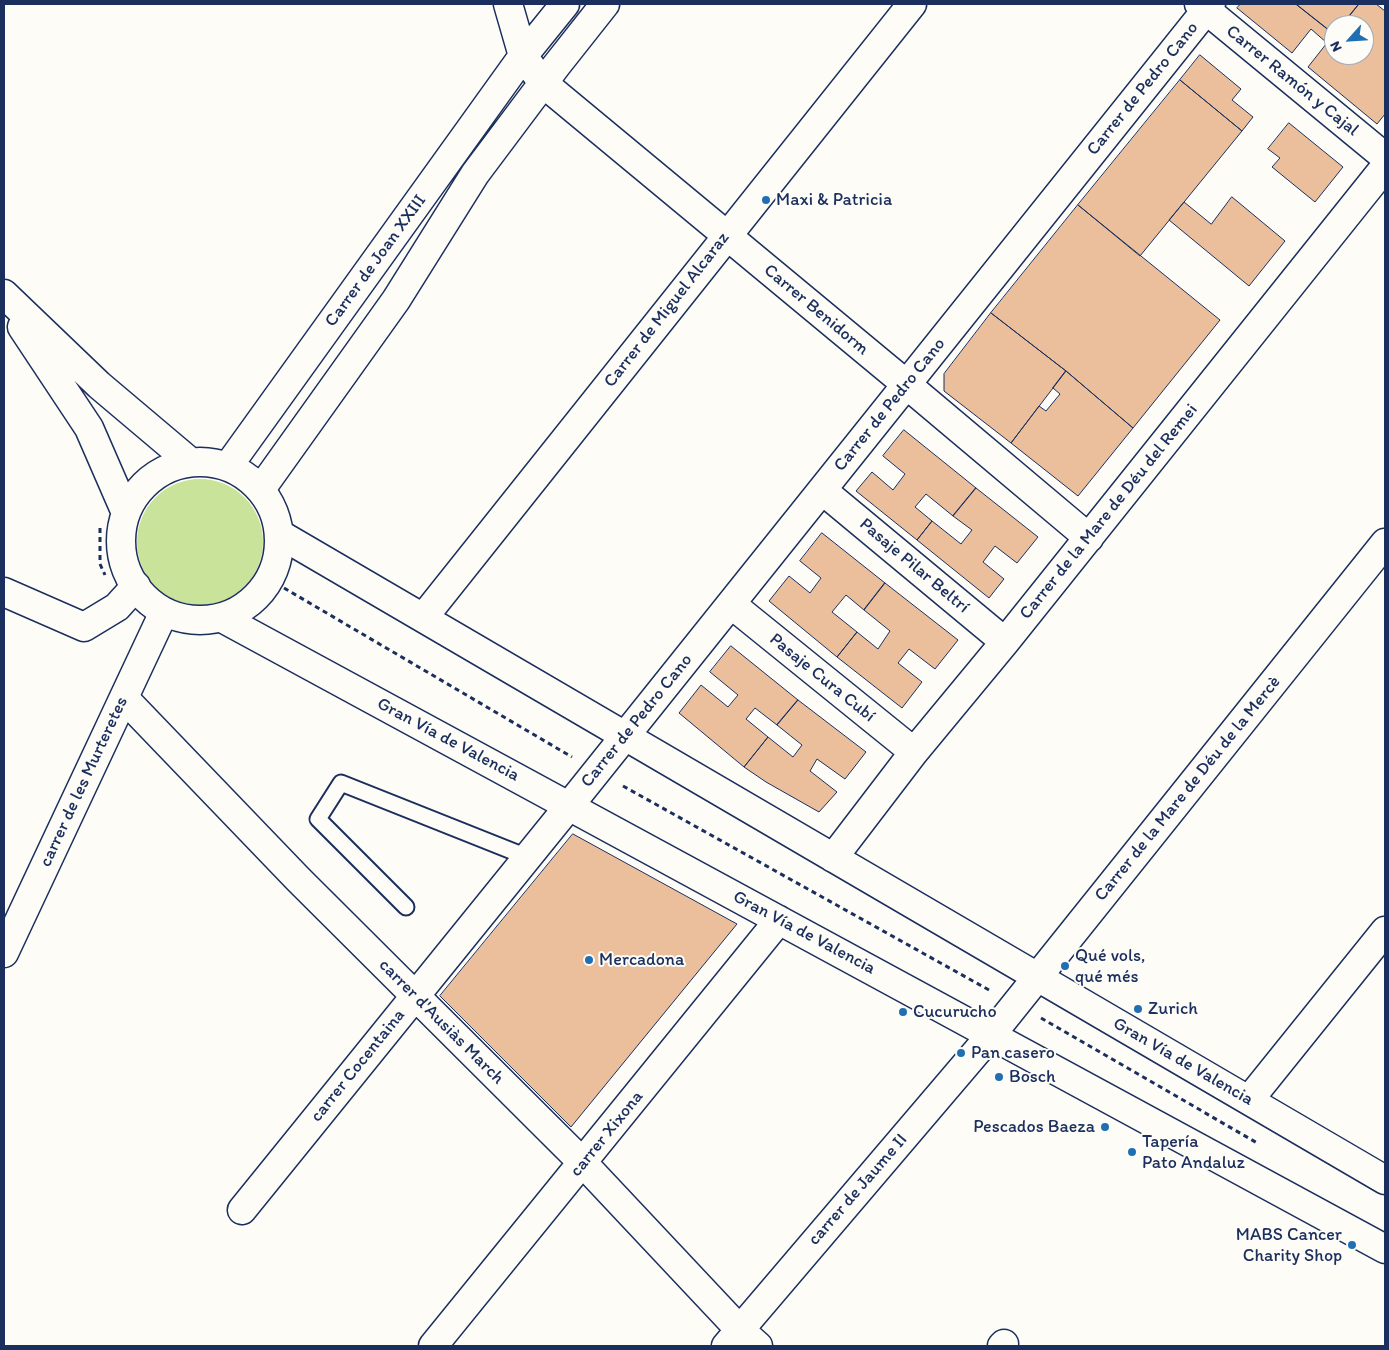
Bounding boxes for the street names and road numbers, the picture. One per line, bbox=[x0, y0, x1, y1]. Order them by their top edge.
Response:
street label: Carrer de Pedro Cano bbox=[1082, 18, 1204, 160]
street label: Carrer Ramón y Cajal bbox=[1221, 21, 1363, 141]
street label: Carrer de Joan XXIII bbox=[321, 191, 431, 331]
street label: Carrer de Miguel Alcaraz bbox=[600, 228, 734, 392]
street label: Carrer Benidorm bbox=[759, 260, 873, 360]
street label: Carrer de Pedro Cano bbox=[829, 334, 951, 476]
street label: Carrer de la Mare de Déu del Remei bbox=[1015, 400, 1203, 624]
street label: Pasaje Pilar Beltrí bbox=[855, 514, 973, 618]
street label: Pasaje Cura Cubí bbox=[765, 629, 879, 727]
street label: Carrer de Pedro Cano bbox=[576, 650, 698, 792]
street label: Carrer de la Mare de Déu de la Mercè bbox=[1090, 672, 1286, 906]
street label: carrer de les Murteretes bbox=[35, 693, 133, 871]
street label: Gran Vía de Valencia bbox=[373, 693, 523, 787]
street label: Gran Vía de Valencia bbox=[729, 886, 879, 980]
street label: carrer d'Ausiàs March bbox=[374, 955, 508, 1089]
street label: carrer Cocentaina bbox=[306, 1005, 410, 1127]
street label: Gran Vía de Valencia bbox=[1109, 1013, 1257, 1111]
street label: carrer Xixona bbox=[566, 1087, 648, 1181]
street label: carrer de Jaume II bbox=[804, 1130, 912, 1250]

